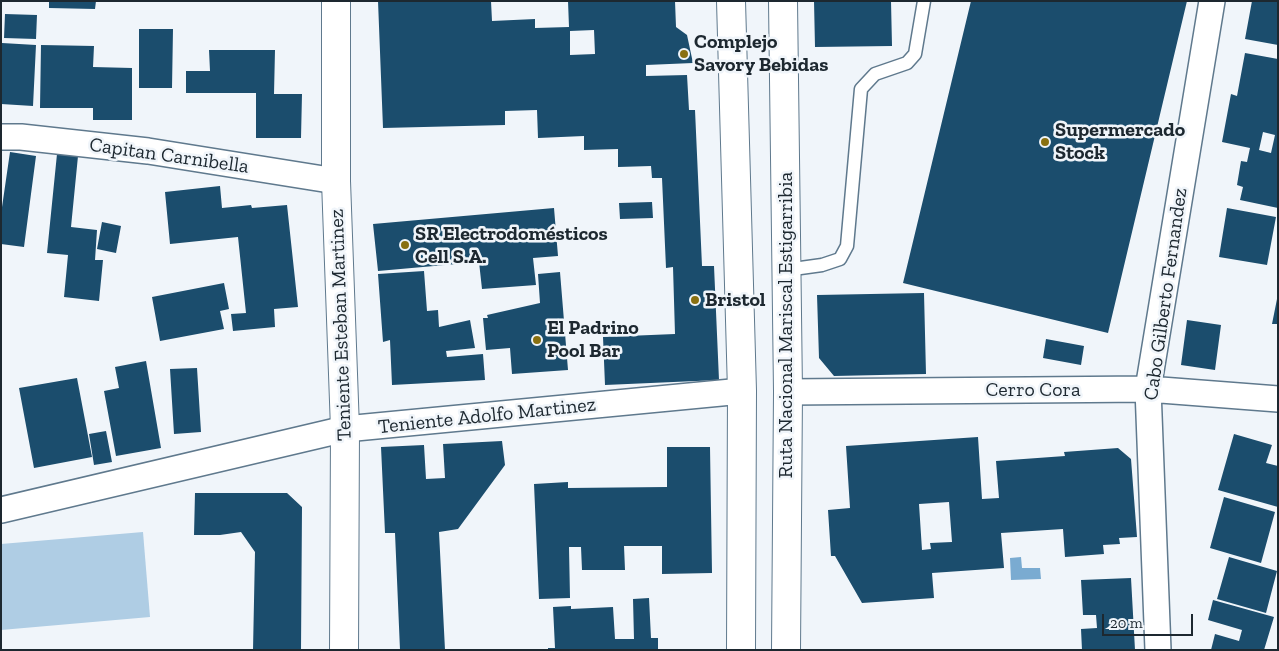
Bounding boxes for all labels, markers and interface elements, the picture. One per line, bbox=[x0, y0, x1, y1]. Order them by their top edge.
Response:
place label: Complejo Savory Bebidas bbox=[694, 30, 829, 77]
marker: Complejo Savory Bebidas bbox=[678, 48, 690, 60]
place label: Supermercado Stock bbox=[1055, 118, 1185, 165]
street label: Capitan Carnibella bbox=[88, 133, 250, 179]
marker: Supermercado Stock bbox=[1039, 136, 1051, 148]
street label: Ruta Nacional Mariscal Estigarribia bbox=[774, 172, 798, 478]
street label: Cabo Gilberto Fernandez bbox=[1139, 186, 1193, 402]
street label: Teniente Esteban Martinez bbox=[325, 209, 357, 441]
place label: SR Electrodomésticos Cell S.A. bbox=[415, 222, 608, 269]
marker: SR Electrodomésticos Cell S.A. bbox=[399, 239, 411, 251]
place label: Bristol bbox=[705, 288, 766, 312]
marker: Bristol bbox=[689, 294, 701, 306]
place label: El Padrino Pool Bar bbox=[547, 316, 639, 363]
marker: El Padrino Pool Bar bbox=[531, 334, 543, 346]
street label: Cerro Cora bbox=[985, 378, 1081, 402]
street label: Teniente Adolfo Martinez bbox=[377, 393, 597, 439]
scale bar bbox=[1104, 604, 1195, 636]
text: 20 m bbox=[1110, 614, 1143, 632]

